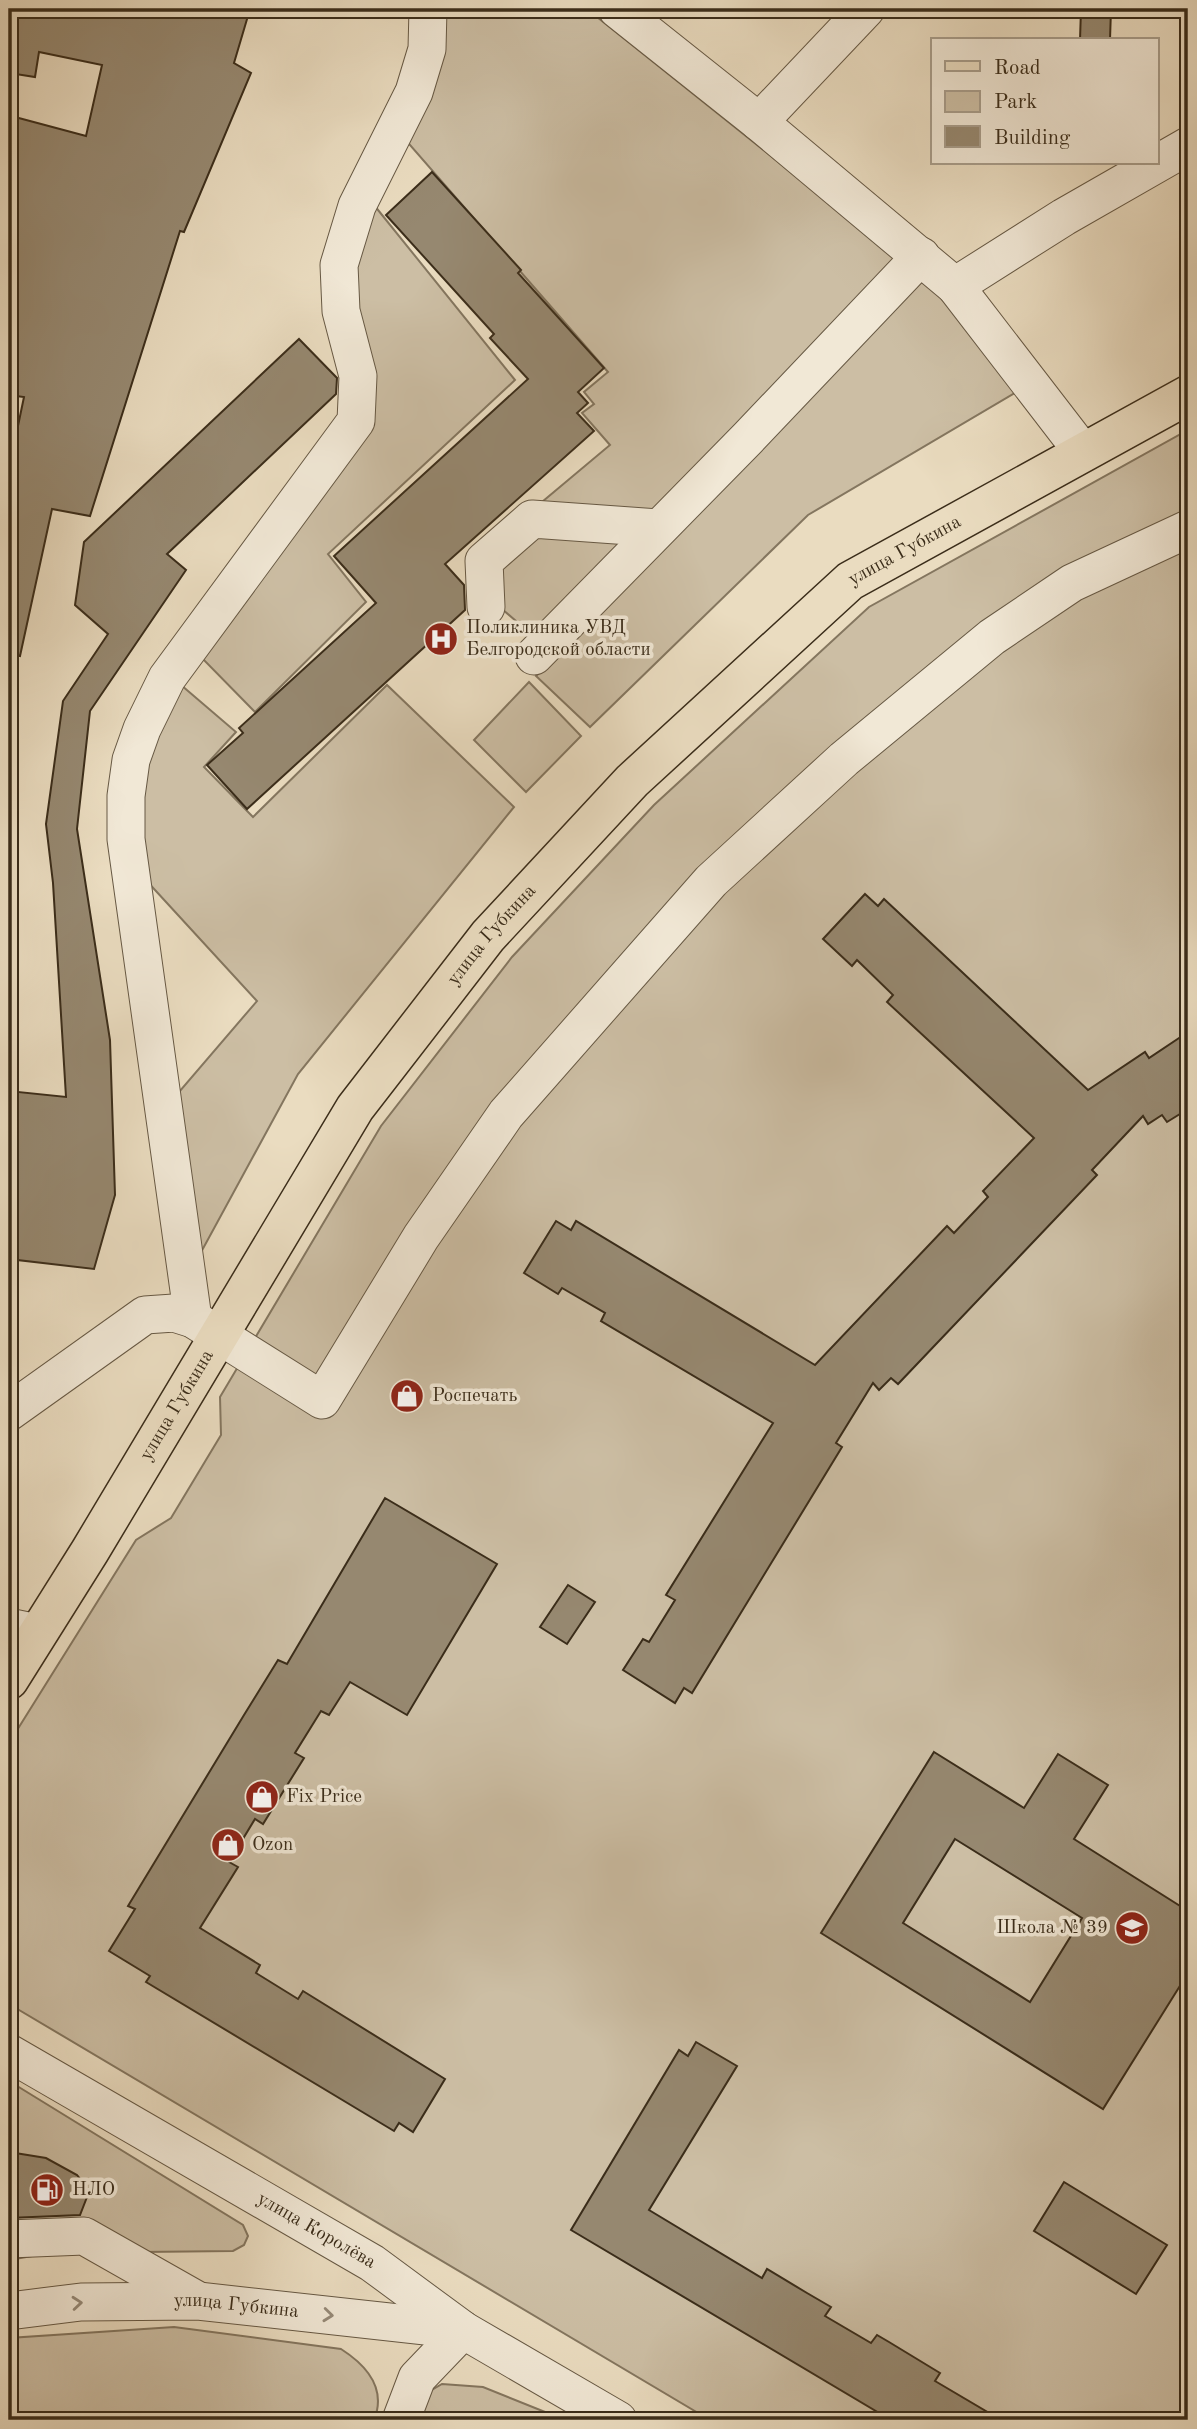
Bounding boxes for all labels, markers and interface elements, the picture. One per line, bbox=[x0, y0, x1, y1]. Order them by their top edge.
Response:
legend bbox=[931, 38, 1158, 164]
text: Road bbox=[994, 58, 1041, 79]
text: Park bbox=[994, 92, 1037, 113]
text: Building bbox=[994, 128, 1071, 149]
street label: улица Губкина bbox=[845, 512, 965, 589]
place label: Поликлиника УВД Белгородской области bbox=[466, 619, 651, 660]
hospital icon: Поликлиника УВД Белгородской области bbox=[422, 620, 460, 658]
street label: улица Губкина bbox=[444, 881, 540, 989]
street label: улица Губкина bbox=[137, 1346, 218, 1464]
shop icon: Роспечать bbox=[388, 1377, 426, 1415]
place label: Роспечать bbox=[432, 1387, 518, 1406]
shop icon: Fix Price bbox=[243, 1778, 281, 1816]
place label: Fix Price bbox=[286, 1788, 362, 1807]
shop icon: Ozon bbox=[209, 1826, 247, 1864]
place label: Ozon bbox=[252, 1836, 293, 1855]
school or university icon: Школа № 39 bbox=[1113, 1909, 1151, 1947]
place label: Школа № 39 bbox=[996, 1919, 1108, 1938]
fuel station icon: НЛО bbox=[28, 2171, 66, 2209]
place label: НЛО bbox=[72, 2181, 115, 2200]
street label: улица Королёва bbox=[254, 2189, 379, 2273]
street label: улица Губкина bbox=[174, 2291, 300, 2322]
one-way arrow bbox=[71, 2296, 82, 2311]
one-way arrow bbox=[323, 2307, 334, 2322]

